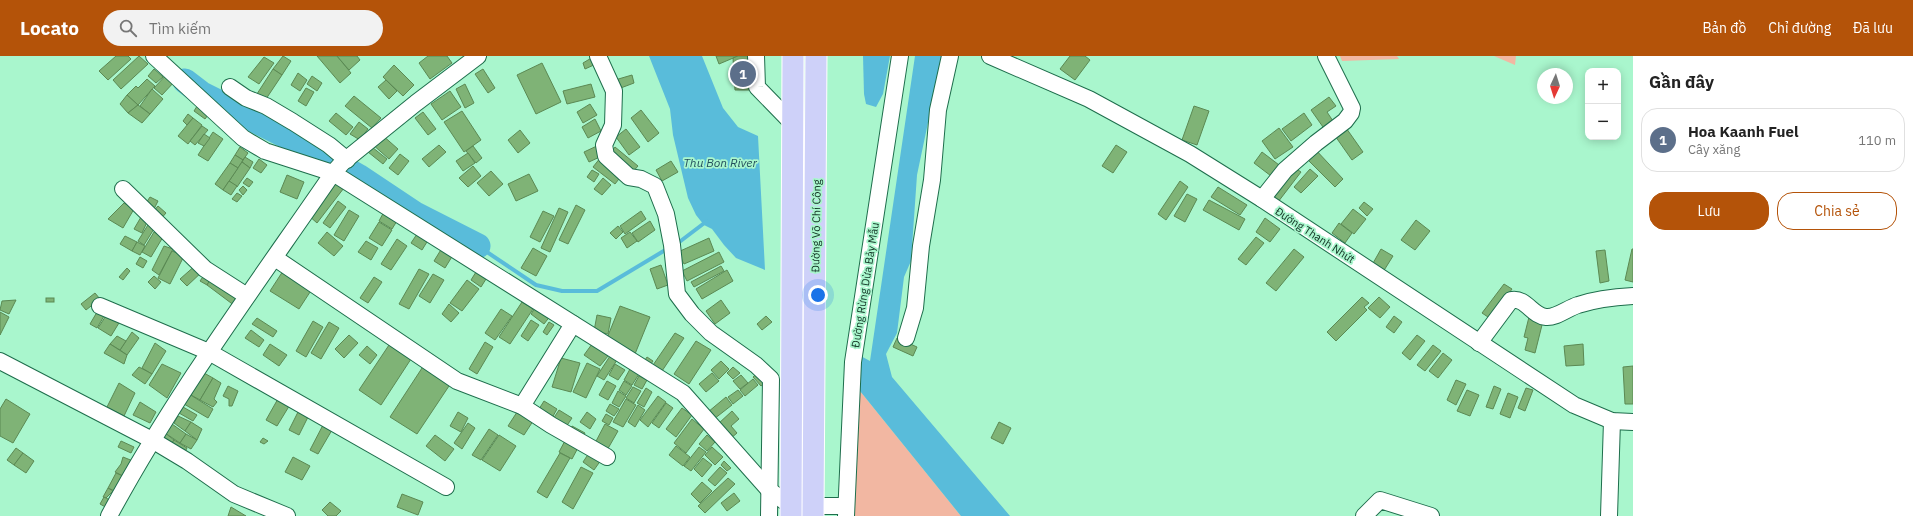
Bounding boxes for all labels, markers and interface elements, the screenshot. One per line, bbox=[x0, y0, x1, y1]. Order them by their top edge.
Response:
search box bbox=[103, 10, 383, 46]
text: Locato bbox=[20, 16, 79, 40]
icon: search bbox=[117, 17, 139, 39]
text: Tìm kiếm bbox=[149, 19, 211, 38]
text: Bản đồ bbox=[1702, 19, 1746, 37]
text: Chỉ đường bbox=[1768, 19, 1831, 37]
text: Đã lưu bbox=[1853, 19, 1893, 37]
pin: 1 bbox=[730, 59, 756, 89]
north arrow bbox=[1537, 68, 1573, 104]
map controls bbox=[1585, 68, 1621, 140]
button: + bbox=[1585, 68, 1621, 104]
text: Gần đây bbox=[1649, 71, 1714, 93]
button: − bbox=[1585, 104, 1621, 140]
text: Hoa Kaanh Fuel bbox=[1688, 122, 1799, 141]
text: 1 bbox=[1659, 132, 1667, 149]
text: 110 m bbox=[1858, 132, 1896, 149]
text: Cây xăng bbox=[1688, 141, 1740, 158]
water label: Thu Bon River bbox=[683, 155, 757, 170]
street label: Đường Võ Chí Công bbox=[808, 179, 824, 273]
button: Lưu bbox=[1649, 192, 1769, 230]
button: Chia sẻ bbox=[1777, 192, 1897, 230]
street label: Đường Thanh Nhứt bbox=[1273, 204, 1358, 266]
street label: Đường Rừng Dừa Bảy Mẫu bbox=[848, 221, 882, 349]
your location bbox=[808, 285, 828, 305]

